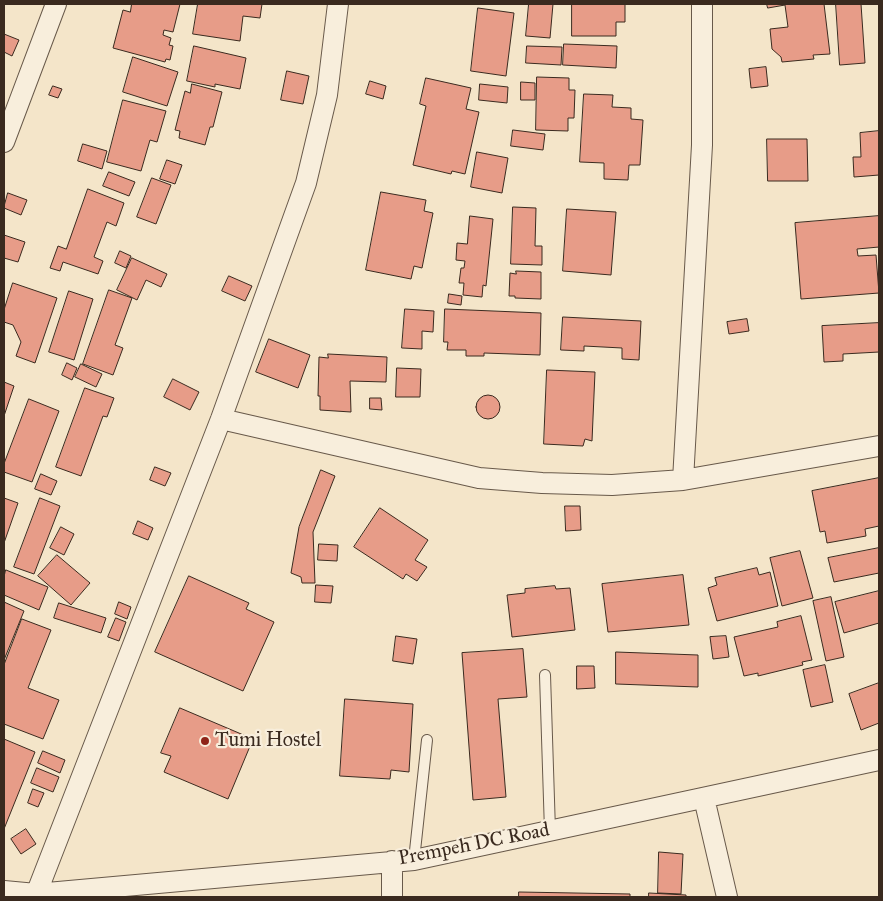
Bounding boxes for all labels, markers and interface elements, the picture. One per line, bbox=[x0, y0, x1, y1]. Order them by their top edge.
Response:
place label: Tumi Hostel bbox=[215, 729, 321, 753]
marker: Tumi Hostel bbox=[199, 735, 211, 747]
street label: Prempeh DC Road bbox=[396, 819, 552, 871]

